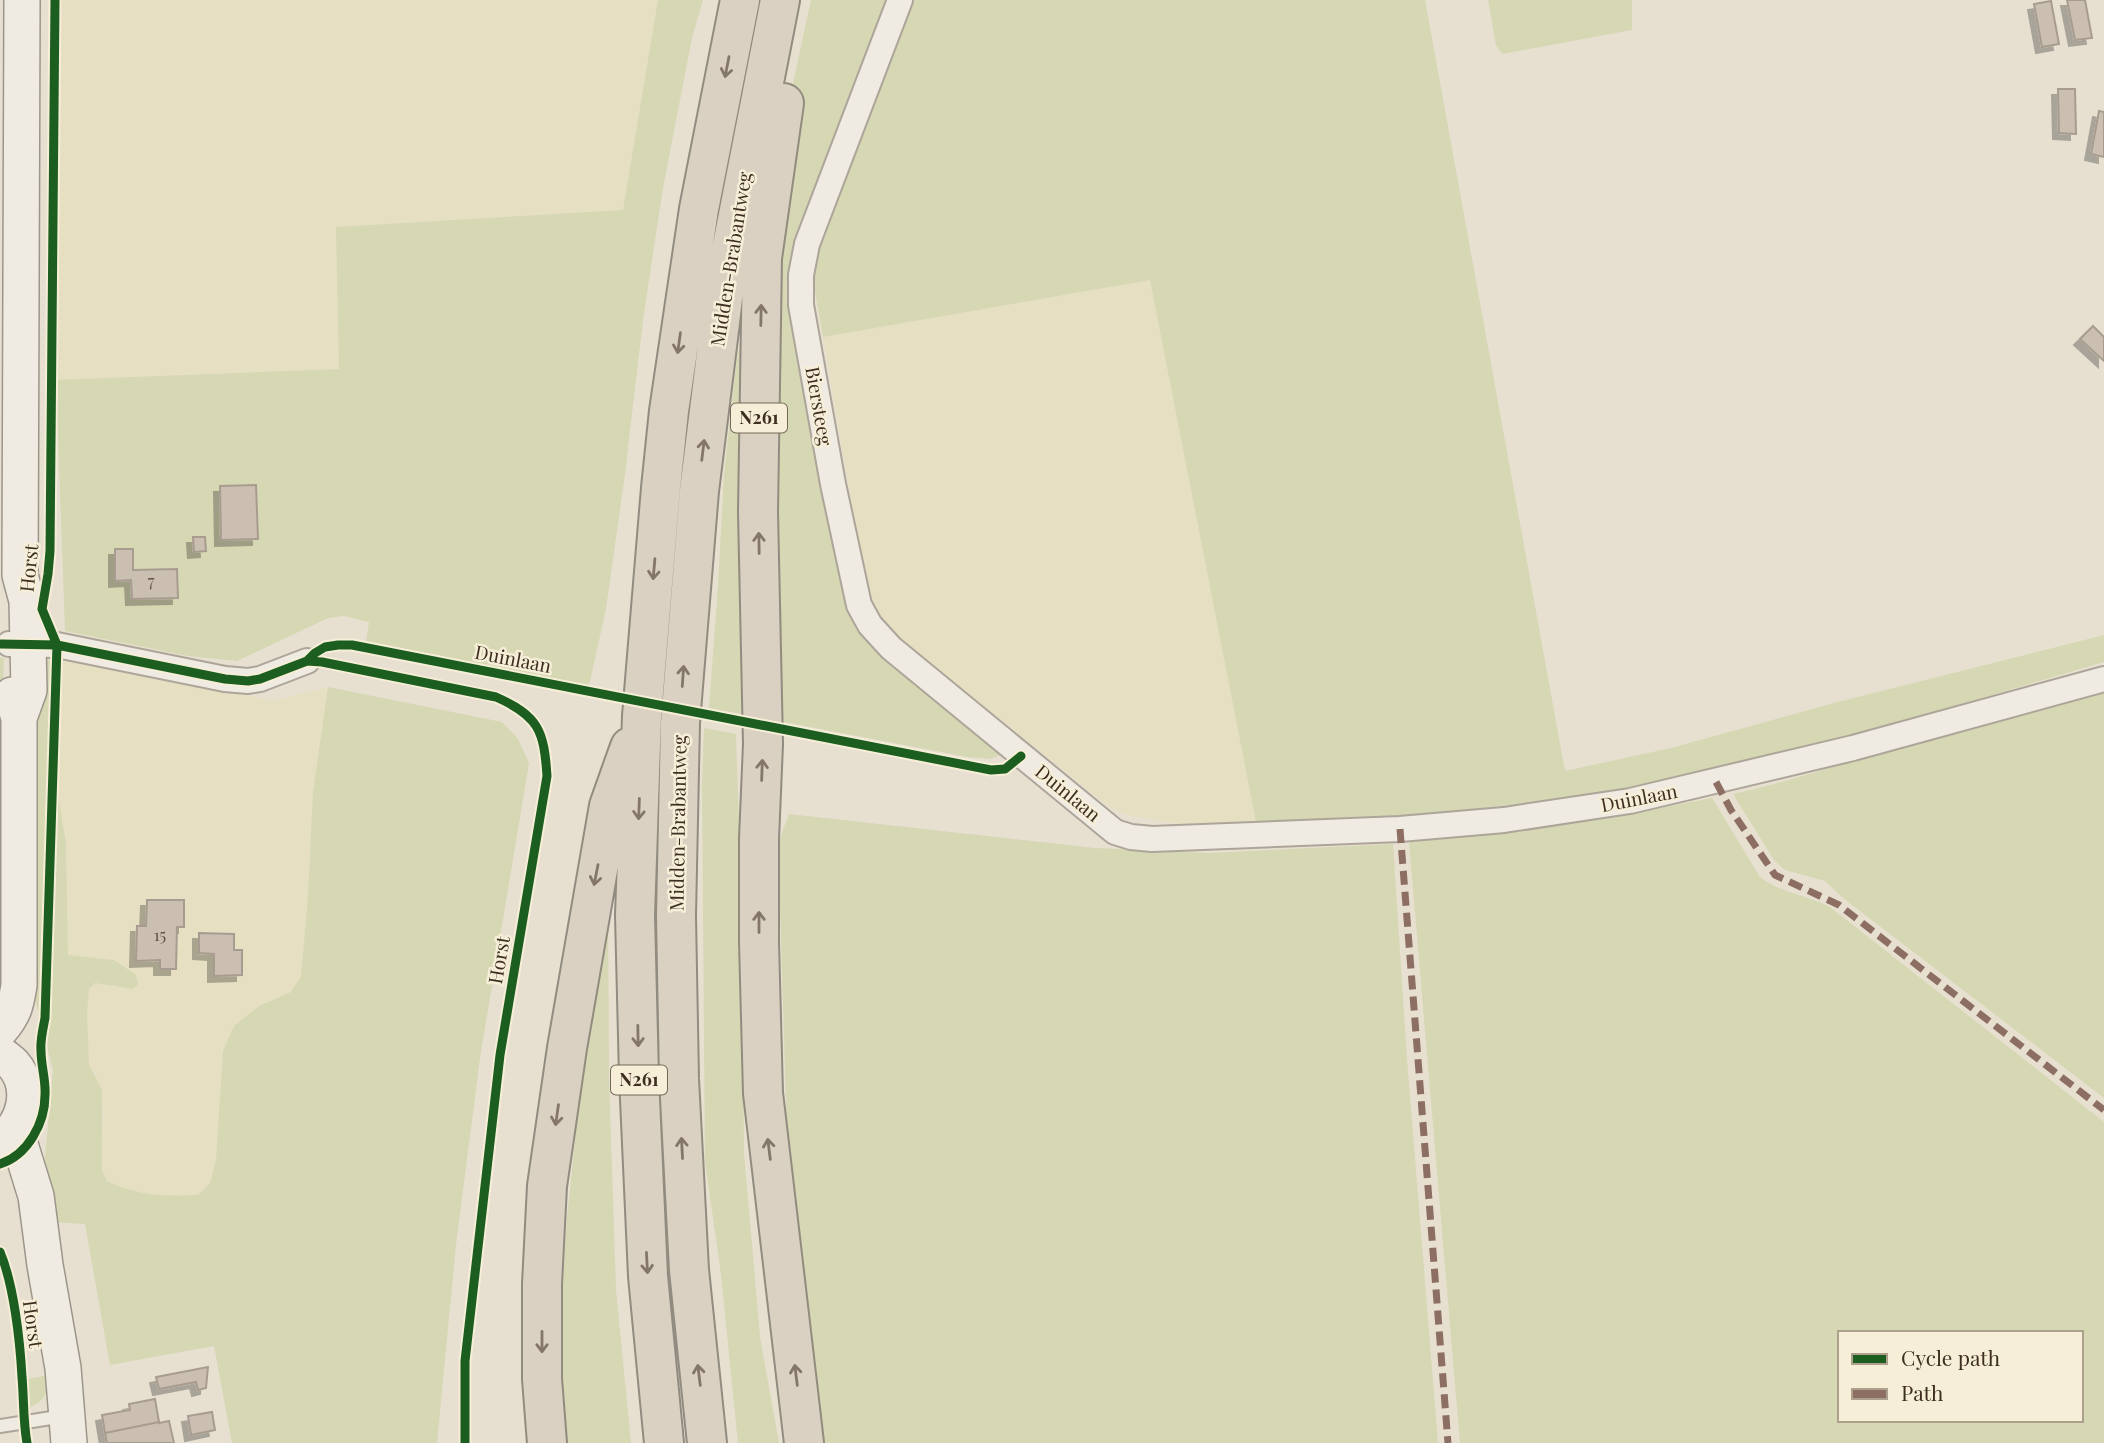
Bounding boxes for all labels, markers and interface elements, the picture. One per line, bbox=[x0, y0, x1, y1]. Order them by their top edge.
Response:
one-way arrow bbox=[720, 55, 733, 78]
street label: Midden-Brabantweg bbox=[703, 170, 757, 348]
one-way arrow bbox=[754, 304, 768, 327]
one-way arrow bbox=[672, 331, 685, 354]
street label: Biersteeg bbox=[800, 364, 840, 447]
road number: N261 bbox=[731, 404, 787, 432]
one-way arrow bbox=[697, 439, 710, 461]
one-way arrow bbox=[752, 532, 765, 555]
street label: Horst bbox=[13, 542, 43, 593]
one-way arrow bbox=[647, 557, 660, 580]
house number: 7 bbox=[148, 570, 155, 591]
street label: Duinlaan bbox=[473, 638, 554, 678]
one-way arrow bbox=[677, 665, 690, 688]
street label: Midden-Brabantweg bbox=[662, 735, 692, 911]
street label: Duinlaan bbox=[1030, 758, 1107, 827]
one-way arrow bbox=[755, 759, 768, 782]
street label: Duinlaan bbox=[1598, 777, 1680, 817]
one-way arrow bbox=[632, 797, 645, 820]
one-way arrow bbox=[589, 863, 602, 886]
one-way arrow bbox=[752, 911, 766, 934]
house number: 15 bbox=[154, 924, 166, 945]
street label: Horst bbox=[481, 934, 515, 986]
one-way arrow bbox=[631, 1024, 645, 1047]
road number: N261 bbox=[611, 1065, 667, 1094]
one-way arrow bbox=[551, 1103, 564, 1126]
one-way arrow bbox=[675, 1138, 688, 1160]
one-way arrow bbox=[762, 1139, 775, 1161]
one-way arrow bbox=[641, 1252, 654, 1275]
street label: Horst bbox=[18, 1298, 50, 1350]
one-way arrow bbox=[535, 1330, 549, 1353]
legend bbox=[1838, 1331, 2083, 1422]
text: Cycle path bbox=[1901, 1343, 2001, 1371]
one-way arrow bbox=[692, 1364, 705, 1387]
one-way arrow bbox=[789, 1364, 802, 1387]
text: Path bbox=[1901, 1378, 1944, 1406]

